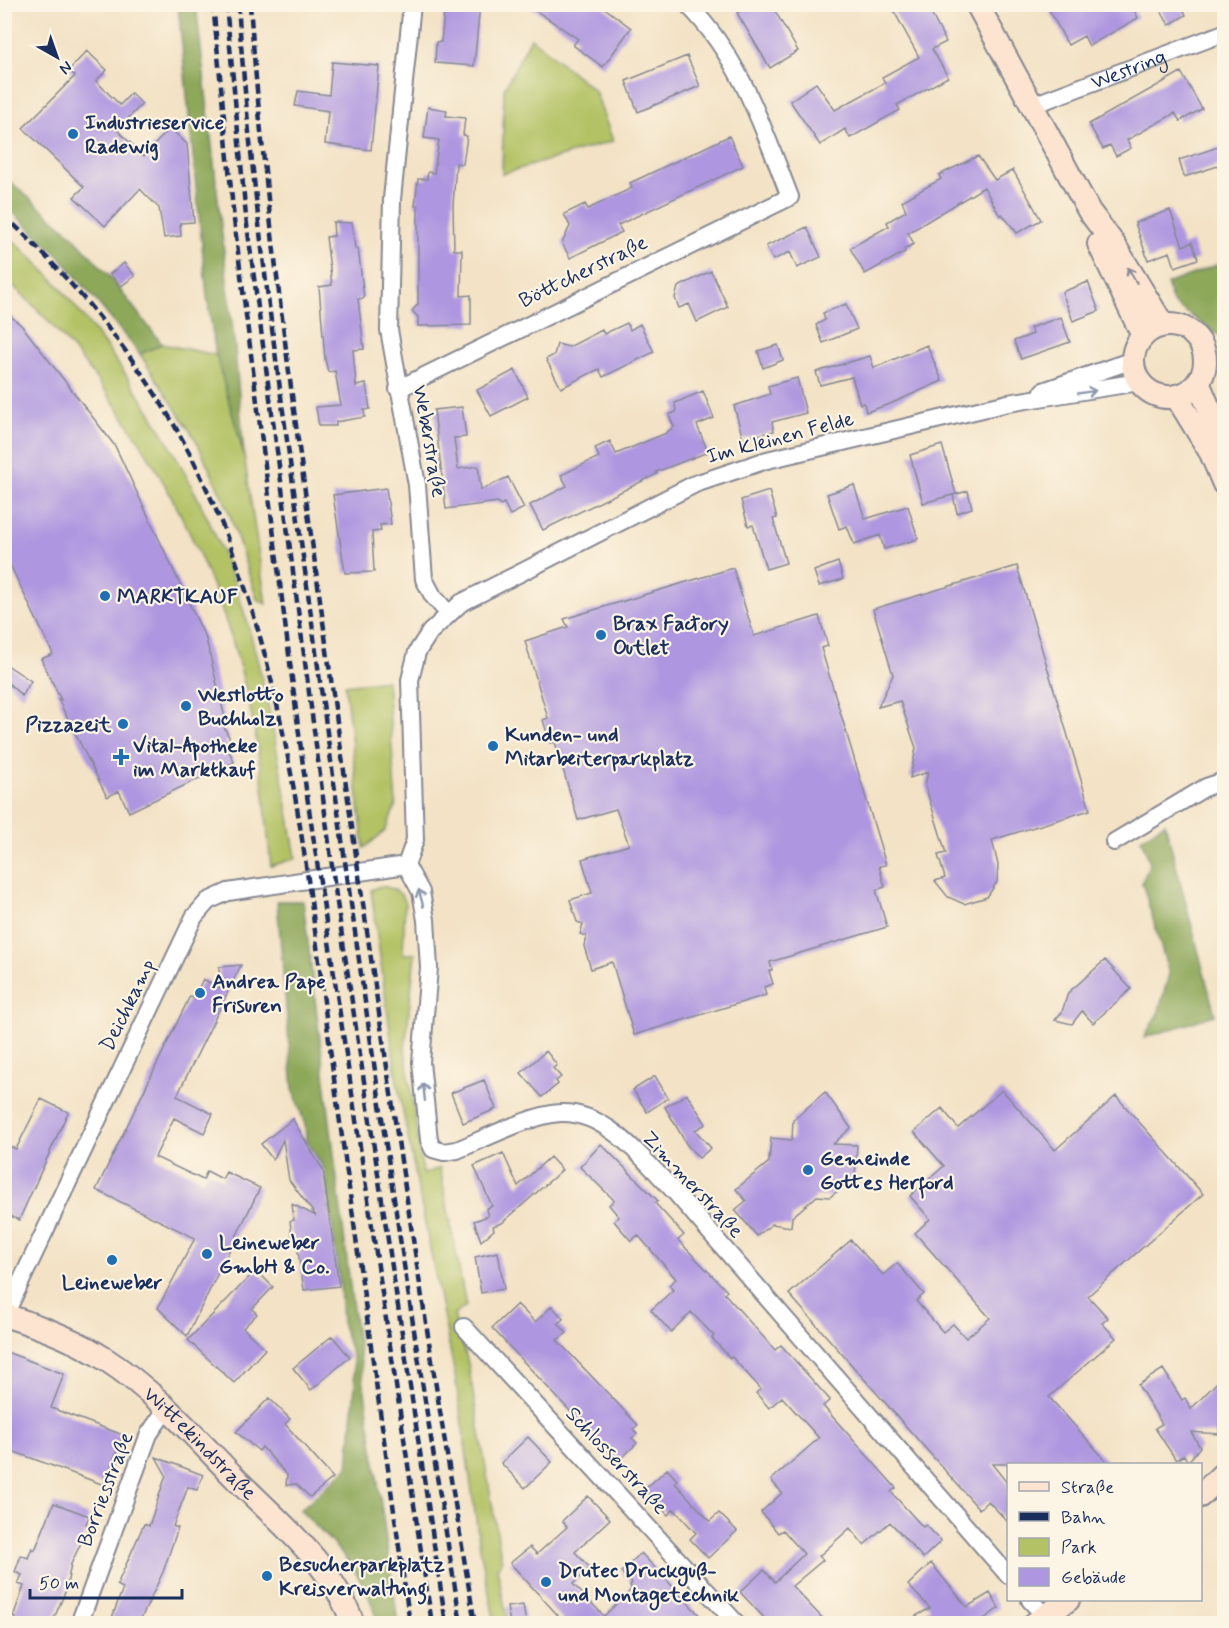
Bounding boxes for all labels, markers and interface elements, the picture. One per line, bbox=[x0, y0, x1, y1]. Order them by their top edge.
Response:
north arrow bbox=[27, 27, 87, 87]
street label: Westring bbox=[1087, 43, 1171, 97]
text: N bbox=[55, 56, 77, 79]
place label: Industrieservice Radewig bbox=[85, 109, 224, 161]
marker: Industrieservice Radewig bbox=[66, 127, 80, 141]
street label: Böttcherstraße bbox=[515, 229, 652, 315]
one-way arrow bbox=[1126, 267, 1138, 284]
street label: Weberstraße bbox=[405, 383, 453, 500]
one-way arrow bbox=[1076, 386, 1096, 397]
street label: Im Kleinen Felde bbox=[703, 405, 857, 471]
place label: MARKTKAUF bbox=[117, 583, 239, 611]
marker: MARKTKAUF bbox=[98, 589, 112, 603]
place label: Brax Factory Outlet bbox=[613, 610, 729, 662]
marker: Brax Factory Outlet bbox=[594, 628, 608, 642]
place label: Westlotto Buchholz bbox=[197, 681, 284, 733]
marker: Westlotto Buchholz bbox=[179, 699, 193, 713]
place label: Pizzazeit bbox=[25, 711, 112, 739]
marker: Pizzazeit bbox=[116, 717, 130, 731]
place label: Kunden- und Mitarbeiterparkplatz bbox=[505, 721, 694, 773]
place label: Vital-Apotheke im Marktkauf bbox=[133, 732, 258, 784]
marker: Kunden- und Mitarbeiterparkplatz bbox=[486, 739, 500, 753]
marker: Vital-Apotheke im Marktkauf bbox=[114, 750, 128, 764]
one-way arrow bbox=[415, 889, 427, 908]
street label: Deichkamp bbox=[93, 955, 162, 1056]
place label: Andrea Pape Frisuren bbox=[212, 968, 326, 1020]
marker: Andrea Pape Frisuren bbox=[193, 986, 207, 1000]
one-way arrow bbox=[418, 1083, 429, 1102]
street label: Zimmerstraße bbox=[635, 1125, 749, 1244]
place label: Gemeinde Gottes Herford bbox=[820, 1145, 954, 1199]
marker: Gemeinde Gottes Herford bbox=[801, 1163, 815, 1177]
place label: Leineweber GmbH & Co. bbox=[219, 1229, 330, 1281]
marker: Leineweber GmbH & Co. bbox=[200, 1247, 214, 1261]
marker: Leineweber bbox=[105, 1253, 119, 1267]
place label: Leineweber bbox=[62, 1269, 162, 1297]
street label: Wittekindstraße bbox=[137, 1381, 262, 1507]
street label: Schlosserstraße bbox=[559, 1401, 674, 1521]
street label: Borriesstraße bbox=[71, 1428, 141, 1551]
legend bbox=[1007, 1463, 1202, 1601]
text: Straße bbox=[1061, 1476, 1114, 1500]
text: Bahn bbox=[1061, 1506, 1105, 1530]
text: Park bbox=[1061, 1536, 1097, 1560]
place label: Besucherparkplatz Kreisverwaltung bbox=[279, 1551, 445, 1605]
place label: Drutec Druckguß- und Montagetechnik bbox=[558, 1557, 739, 1611]
scale bar bbox=[30, 1562, 182, 1600]
text: Gebäude bbox=[1061, 1566, 1126, 1590]
marker: Besucherparkplatz Kreisverwaltung bbox=[260, 1569, 274, 1583]
text: 50 m bbox=[39, 1572, 79, 1596]
marker: Drutec Druckguß- und Montagetechnik bbox=[539, 1575, 553, 1589]

